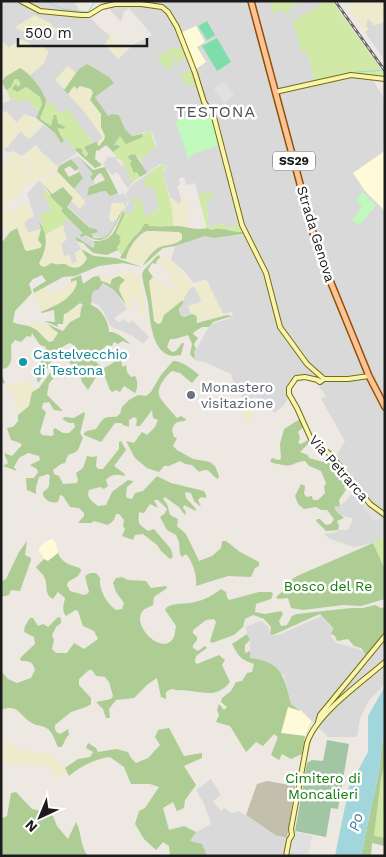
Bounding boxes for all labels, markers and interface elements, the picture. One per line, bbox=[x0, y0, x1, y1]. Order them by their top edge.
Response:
scale bar bbox=[18, 15, 146, 47]
text: 500 m bbox=[25, 24, 72, 42]
district label: TESTONA bbox=[176, 102, 256, 121]
road number: SS29 bbox=[273, 152, 315, 170]
street label: Strada Genova bbox=[294, 184, 338, 284]
place label: Castelvecchio di Testona bbox=[33, 346, 128, 378]
marker: Castelvecchio di Testona bbox=[17, 356, 29, 368]
place label: Monastero visitazione bbox=[201, 379, 273, 411]
marker: Monastero visitazione bbox=[185, 389, 197, 401]
street label: Via Petrarca bbox=[306, 432, 372, 504]
park label: Bosco del Re bbox=[284, 578, 372, 594]
park label: Cimitero di Moncalieri bbox=[285, 770, 361, 802]
north arrow bbox=[15, 792, 65, 842]
water label: Po bbox=[345, 811, 367, 833]
text: N bbox=[22, 817, 40, 836]

